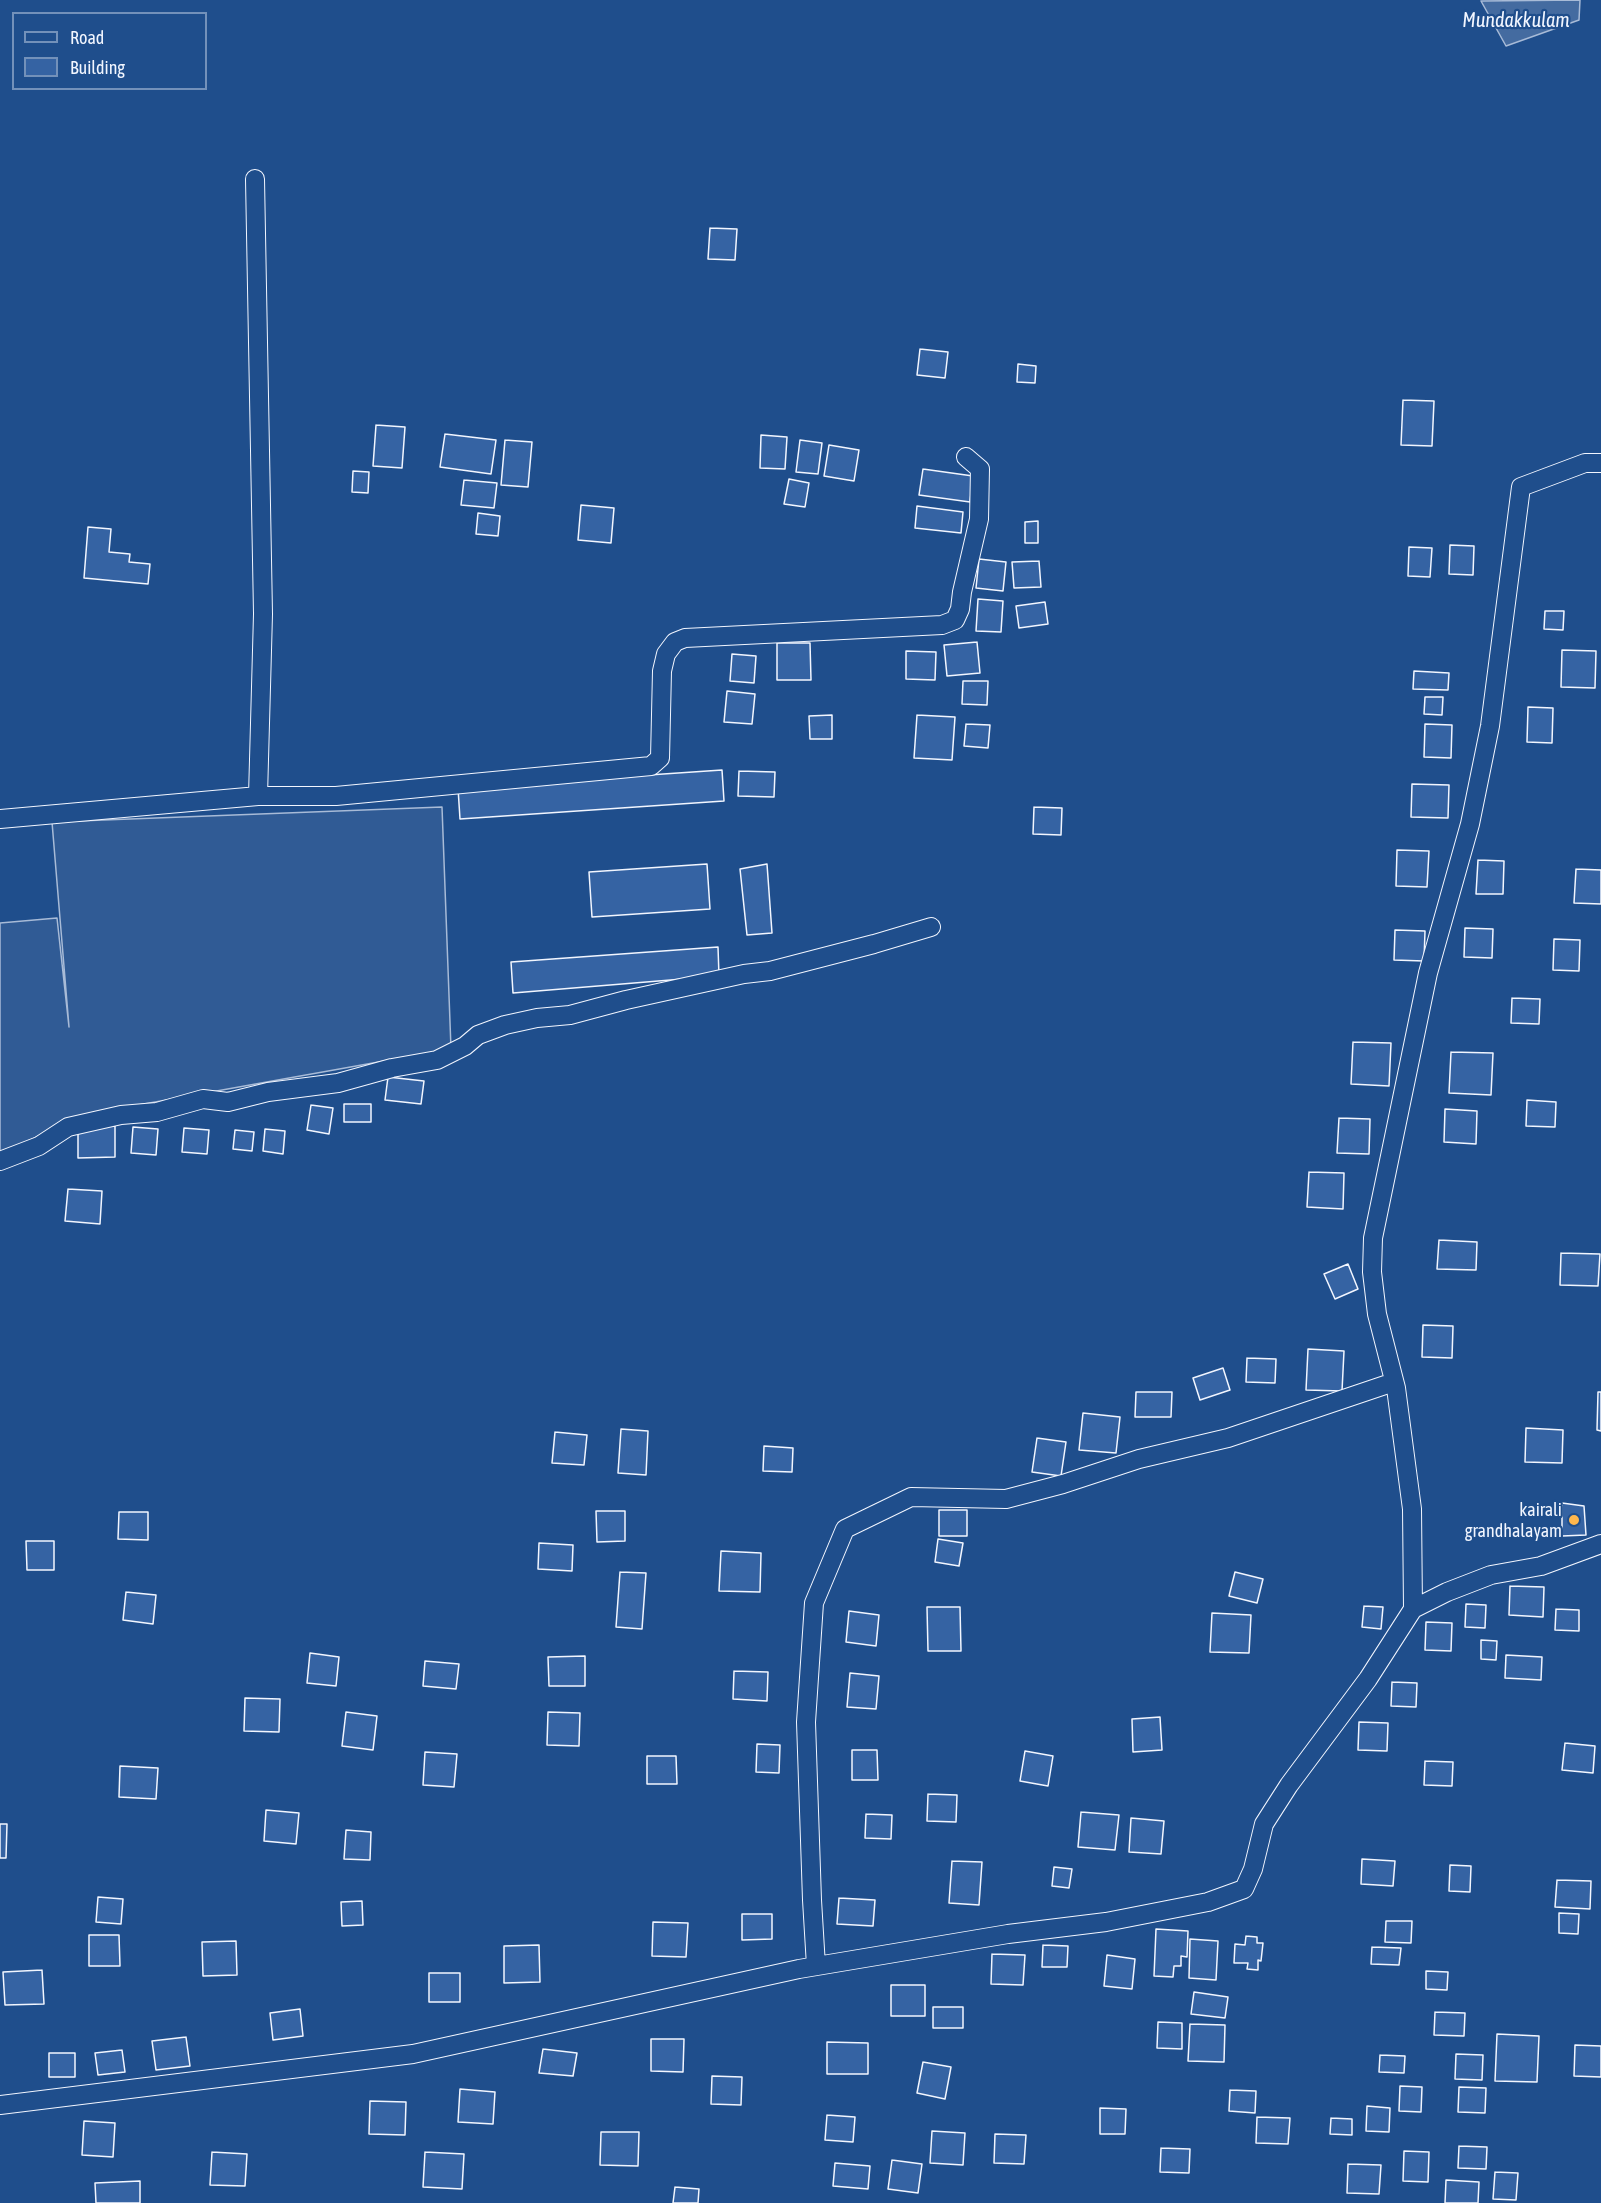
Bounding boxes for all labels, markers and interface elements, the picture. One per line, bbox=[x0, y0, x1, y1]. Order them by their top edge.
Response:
water label: Mundakkulam bbox=[1462, 9, 1570, 33]
legend bbox=[12, 12, 207, 90]
text: Road bbox=[70, 27, 104, 48]
text: Building bbox=[70, 57, 125, 78]
place label: kairali grandhalayam bbox=[1465, 1499, 1562, 1541]
marker: kairali grandhalayam bbox=[1567, 1513, 1581, 1527]

